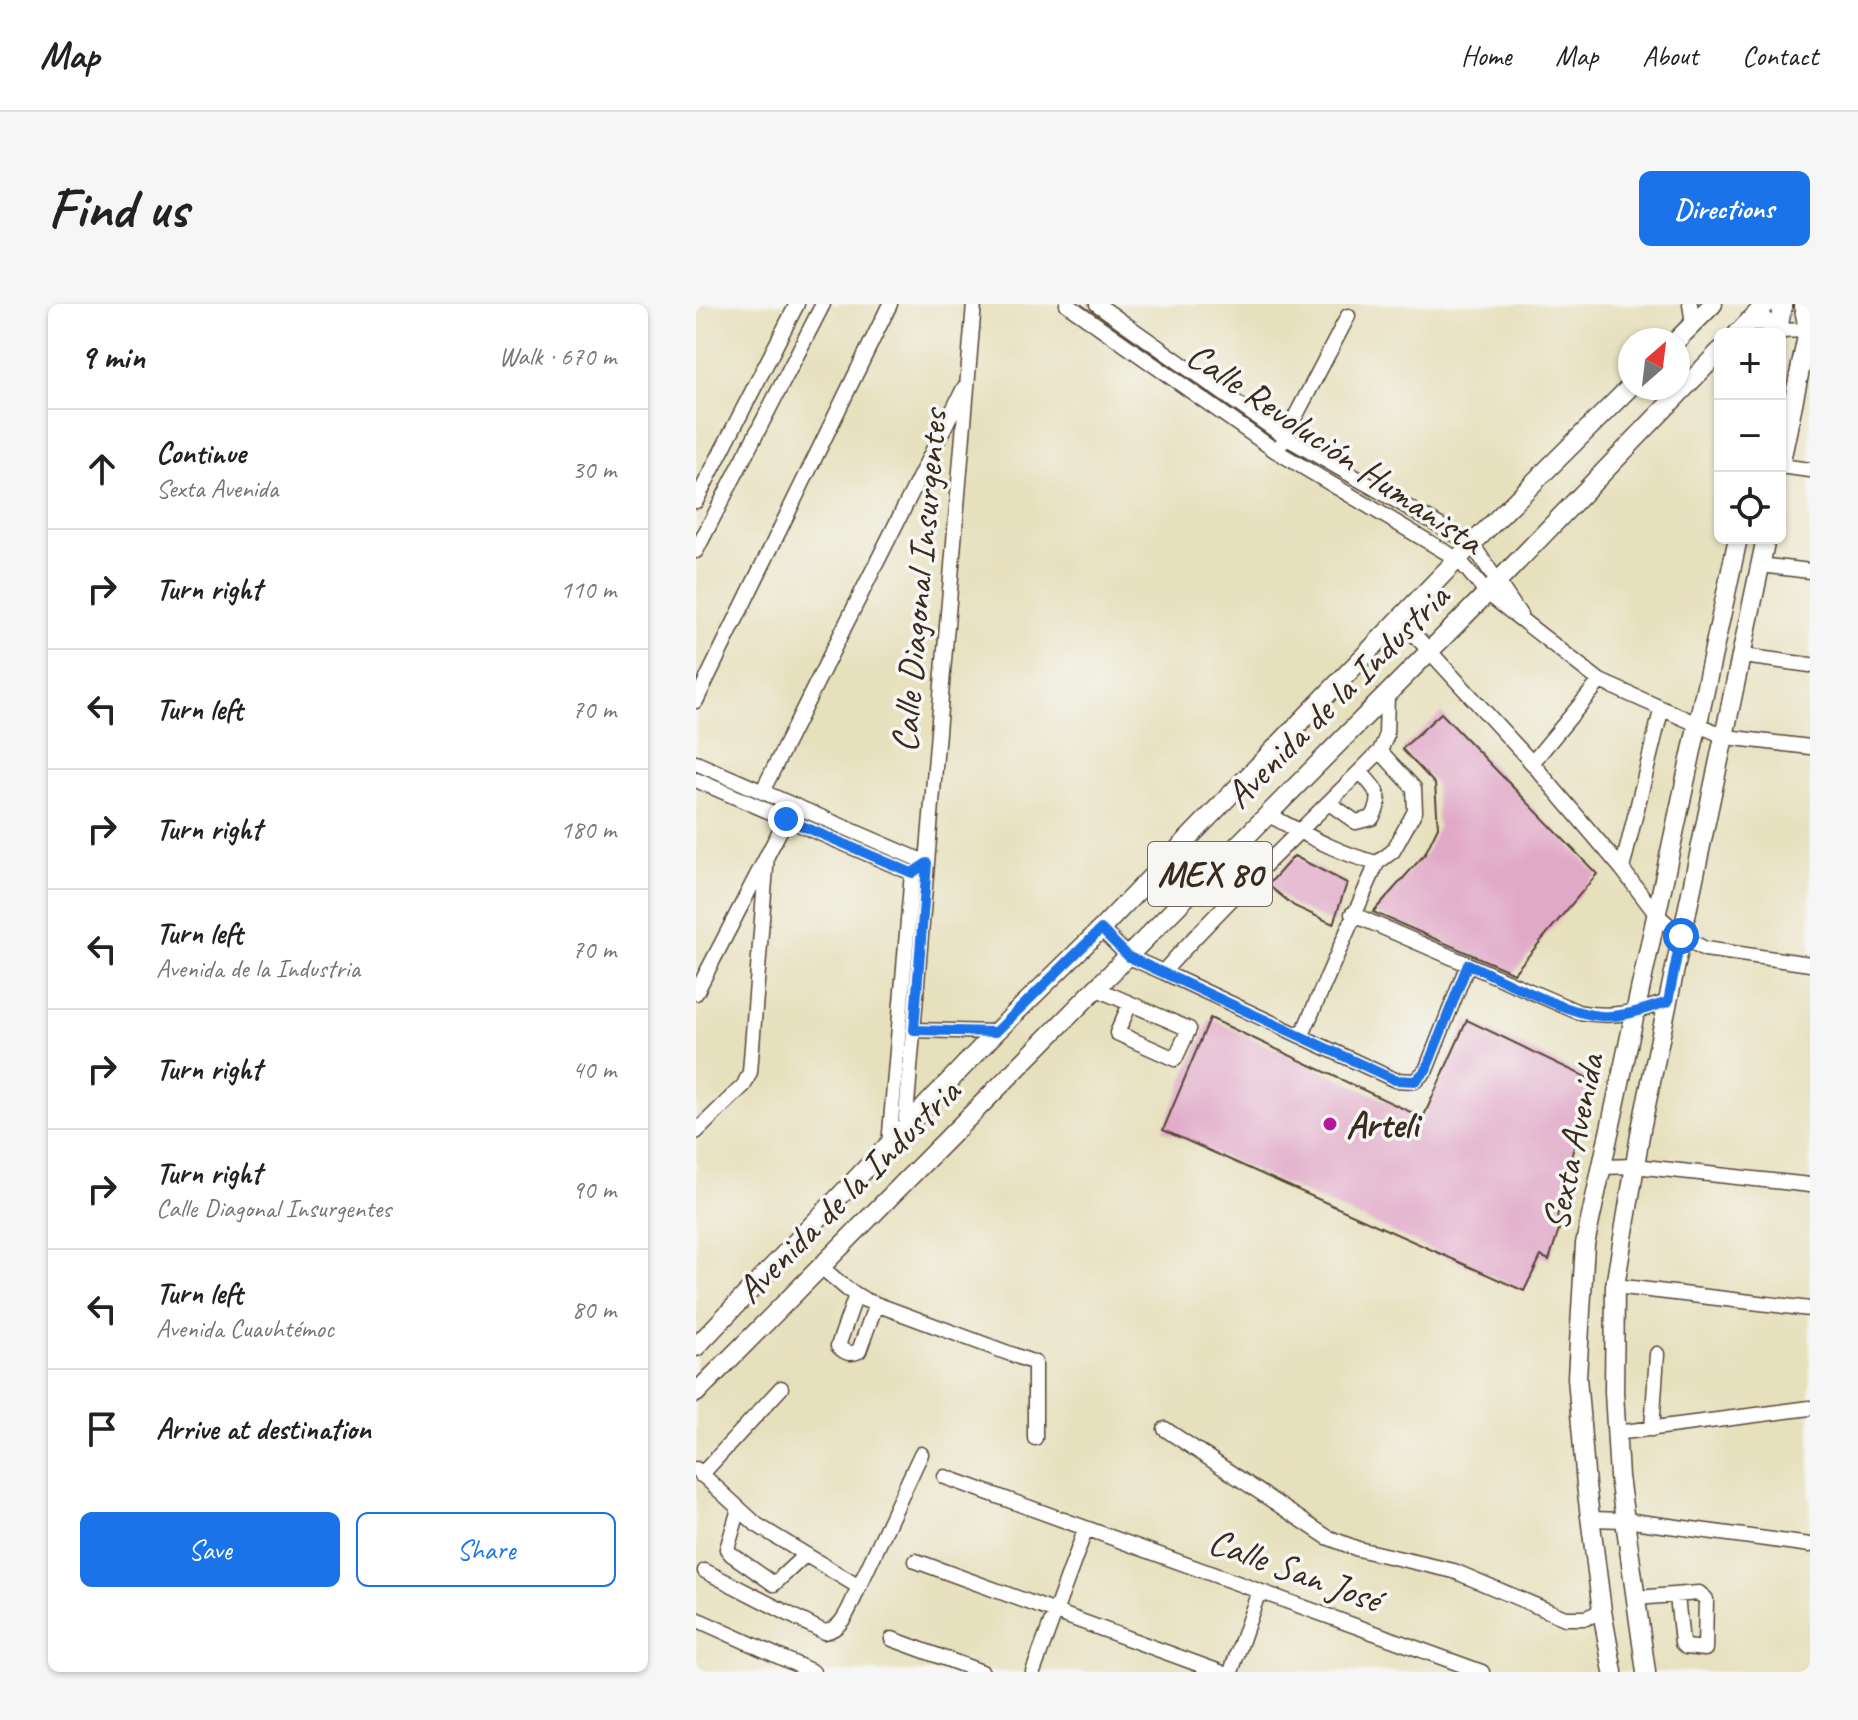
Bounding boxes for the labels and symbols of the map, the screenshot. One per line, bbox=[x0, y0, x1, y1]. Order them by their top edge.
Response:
north arrow bbox=[1618, 328, 1690, 400]
street label: Calle Revolución Humanista bbox=[1178, 331, 1494, 566]
street label: Calle Diagonal Insurgentes bbox=[881, 405, 958, 754]
street label: Avenida de la Industria bbox=[1215, 572, 1461, 818]
route end bbox=[768, 801, 804, 837]
road number: MEX 80 bbox=[1148, 842, 1272, 906]
route start bbox=[1663, 918, 1699, 954]
street label: Sexta Avenida bbox=[1531, 1047, 1615, 1234]
street label: Avenida de la Industria bbox=[726, 1067, 972, 1313]
place label: Arteli bbox=[1346, 1101, 1423, 1148]
marker: Arteli bbox=[1321, 1115, 1339, 1133]
street label: Calle San José bbox=[1203, 1517, 1393, 1625]

